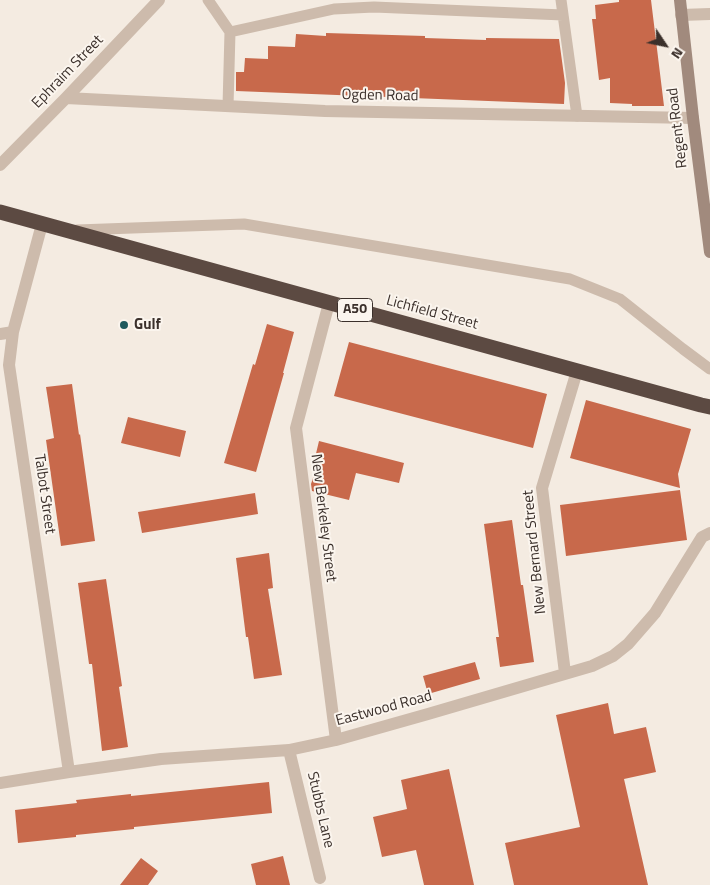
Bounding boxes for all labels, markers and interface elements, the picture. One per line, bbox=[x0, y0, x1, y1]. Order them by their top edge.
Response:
north arrow bbox=[640, 20, 690, 70]
street label: Ephraim Street bbox=[29, 32, 107, 112]
text: N bbox=[666, 44, 689, 64]
street label: Ogden Road bbox=[341, 86, 419, 106]
street label: Regent Road bbox=[664, 87, 692, 169]
street label: Lichfield Street bbox=[384, 292, 480, 334]
road number: A50 bbox=[338, 298, 372, 322]
place label: Gulf bbox=[134, 316, 161, 334]
marker: Gulf bbox=[118, 319, 130, 331]
street label: Talbot Street bbox=[29, 453, 59, 535]
street label: New Berkeley Street bbox=[306, 453, 340, 583]
street label: New Bernard Street bbox=[520, 489, 550, 615]
street label: Eastwood Road bbox=[334, 688, 434, 730]
street label: Stubbs Lane bbox=[303, 770, 337, 850]

